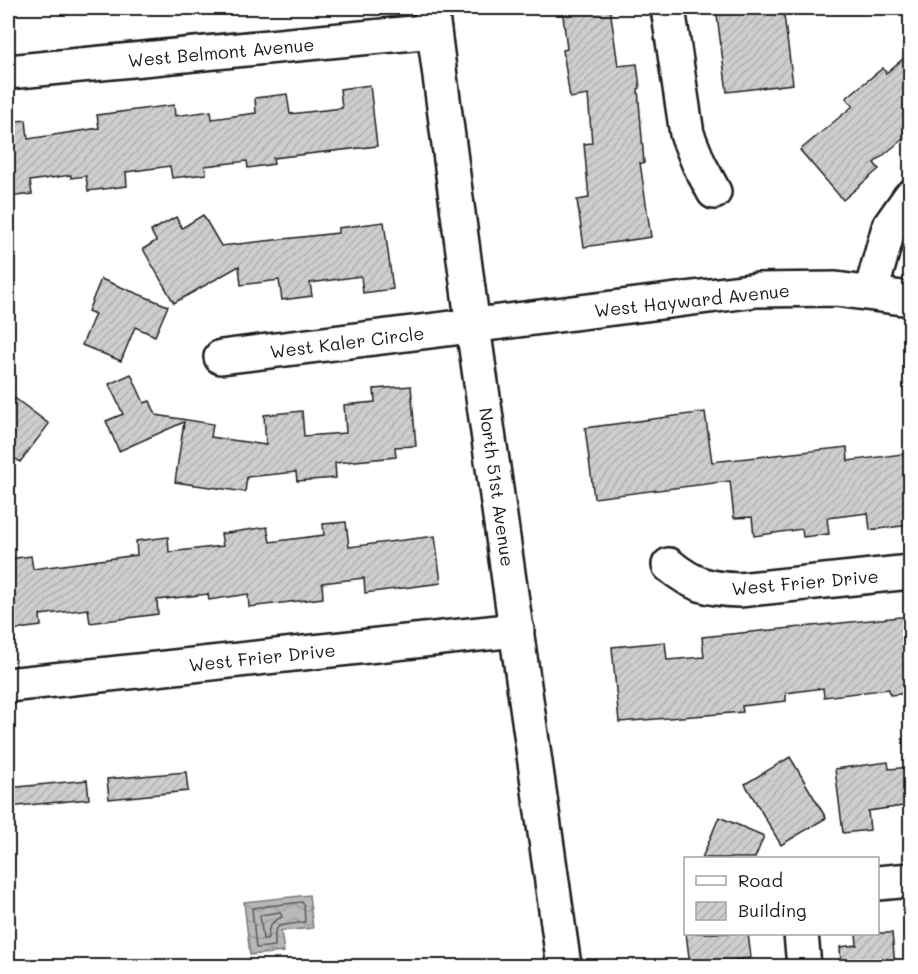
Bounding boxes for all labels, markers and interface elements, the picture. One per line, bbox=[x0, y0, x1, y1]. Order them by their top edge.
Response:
street label: West Belmont Avenue bbox=[127, 32, 315, 72]
street label: West Hayward Avenue bbox=[593, 278, 791, 322]
street label: West Kaler Circle bbox=[268, 321, 426, 363]
street label: North 51st Avenue bbox=[474, 406, 520, 568]
street label: West Frier Drive bbox=[730, 564, 880, 600]
street label: West Frier Drive bbox=[187, 637, 337, 677]
legend bbox=[684, 857, 879, 935]
text: Road bbox=[738, 868, 783, 892]
text: Building bbox=[738, 898, 806, 922]

